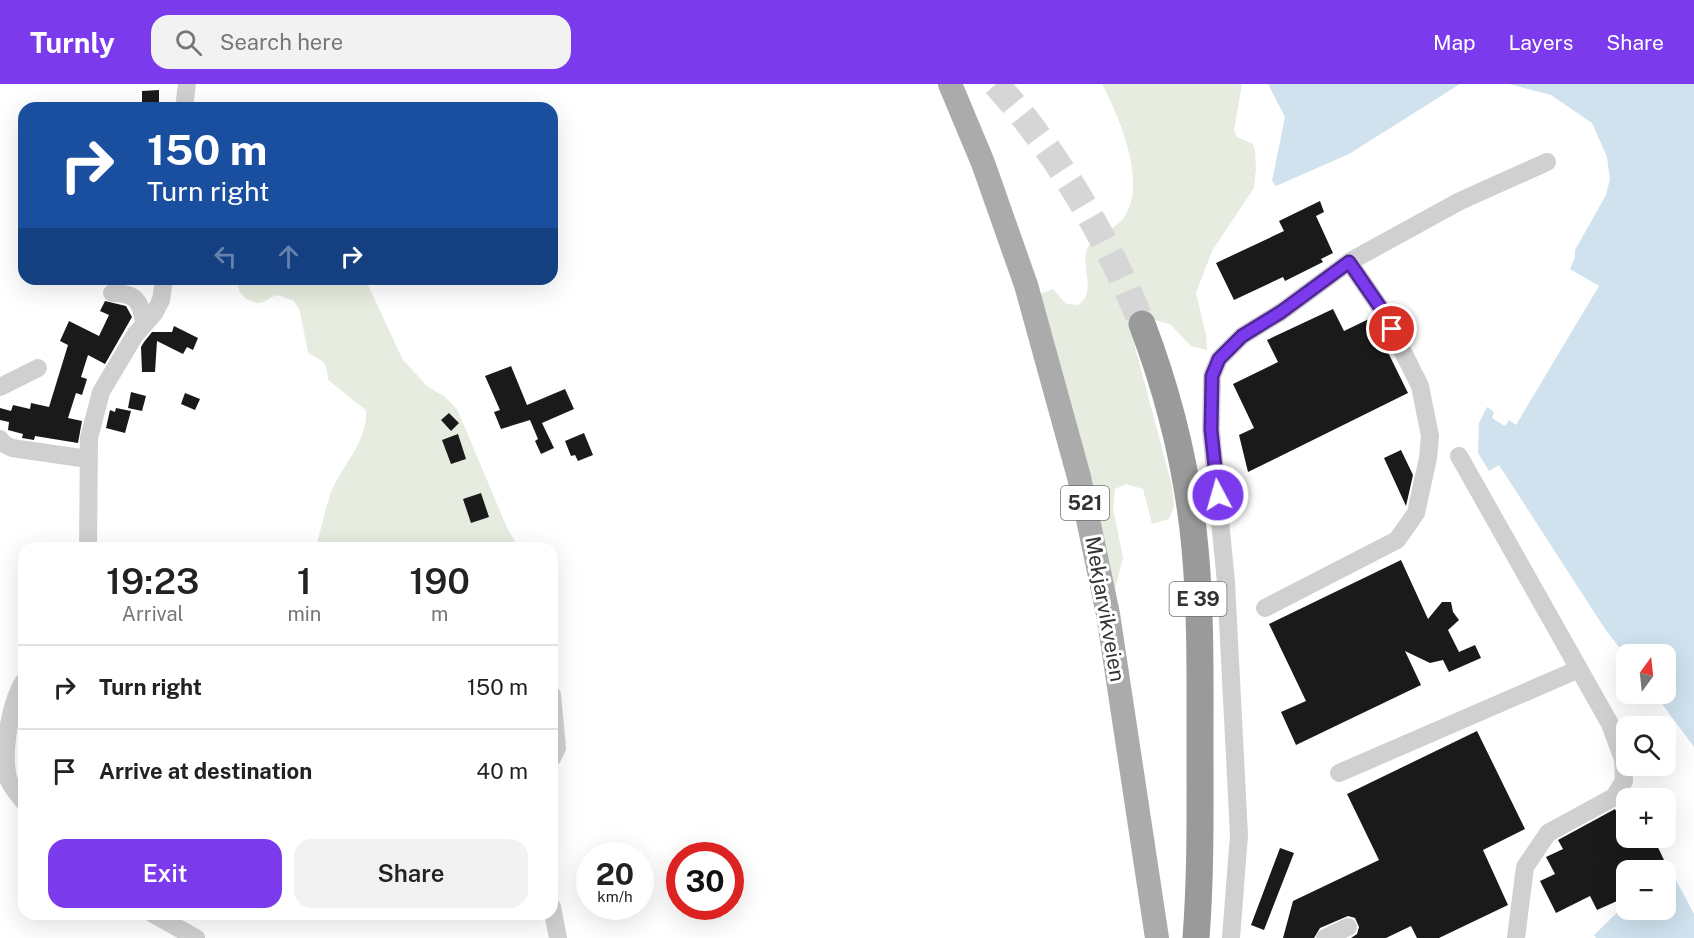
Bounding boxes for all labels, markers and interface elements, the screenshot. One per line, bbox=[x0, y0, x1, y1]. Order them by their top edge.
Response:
search box bbox=[151, 15, 571, 69]
text: Turnly bbox=[30, 26, 115, 59]
icon: search bbox=[172, 26, 205, 59]
text: Search here bbox=[220, 29, 343, 55]
text: Map bbox=[1433, 30, 1476, 55]
text: Layers bbox=[1509, 30, 1573, 55]
text: Share bbox=[1606, 30, 1664, 55]
text: 150 m bbox=[147, 125, 267, 174]
icon: right bbox=[48, 126, 126, 204]
text: Turn right bbox=[147, 175, 270, 207]
icon: left bbox=[209, 240, 242, 273]
icon: ahead bbox=[272, 240, 305, 273]
icon: right bbox=[335, 240, 368, 273]
pin bbox=[1366, 303, 1417, 354]
icon: arrive bbox=[1375, 312, 1408, 345]
position arrow bbox=[1186, 463, 1250, 527]
road number: 521 bbox=[1061, 486, 1109, 520]
street label: Mekjarvikveien bbox=[1080, 534, 1131, 684]
text: 19:23 bbox=[106, 560, 199, 602]
text: 1 bbox=[297, 560, 312, 602]
text: 190 bbox=[409, 560, 470, 602]
road number: E 39 bbox=[1170, 582, 1226, 616]
text: Arrival bbox=[122, 602, 184, 626]
text: min bbox=[287, 602, 321, 626]
text: m bbox=[431, 602, 448, 626]
north arrow bbox=[1616, 644, 1676, 704]
map controls bbox=[1616, 644, 1676, 920]
icon: right bbox=[48, 671, 81, 704]
text: Turn right bbox=[99, 674, 202, 700]
text: 150 m bbox=[467, 674, 528, 700]
button: search bbox=[1616, 716, 1676, 776]
icon: arrive bbox=[48, 755, 81, 788]
text: Arrive at destination bbox=[99, 758, 312, 784]
text: 40 m bbox=[476, 758, 528, 784]
button: + bbox=[1616, 788, 1676, 848]
button: Exit bbox=[48, 839, 282, 908]
button: Share bbox=[294, 839, 528, 908]
speed limit sign: 30 bbox=[666, 842, 744, 920]
text: 20 bbox=[596, 856, 634, 892]
button: − bbox=[1616, 860, 1676, 920]
text: km/h bbox=[597, 888, 633, 905]

